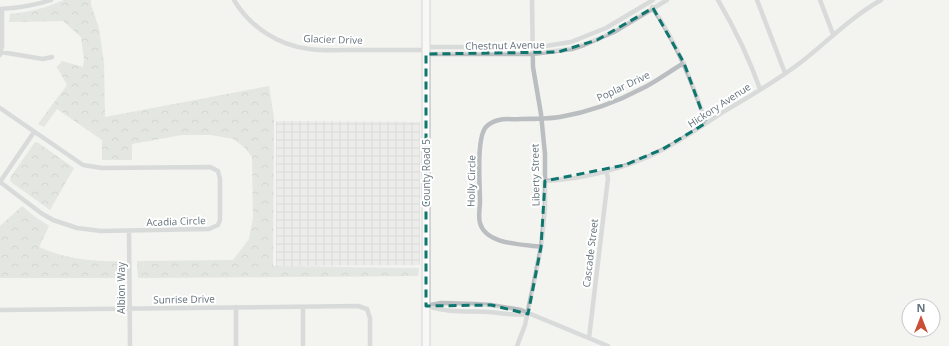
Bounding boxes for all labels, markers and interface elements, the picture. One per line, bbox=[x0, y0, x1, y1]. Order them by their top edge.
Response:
street label: Glacier Drive bbox=[303, 31, 363, 47]
street label: Chestnut Avenue bbox=[465, 37, 545, 53]
street label: Poplar Drive bbox=[594, 67, 652, 104]
street label: Hickory Avenue bbox=[685, 79, 754, 131]
street label: County Road 5 bbox=[419, 139, 433, 207]
street label: Liberty Street bbox=[527, 143, 543, 206]
street label: Holly Circle bbox=[464, 155, 478, 207]
street label: Acadia Circle bbox=[146, 213, 206, 229]
street label: Cascade Street bbox=[579, 217, 601, 288]
street label: Albion Way bbox=[114, 261, 128, 314]
street label: Sunrise Drive bbox=[153, 291, 215, 307]
north arrow bbox=[901, 298, 941, 338]
text: N bbox=[917, 300, 925, 315]

